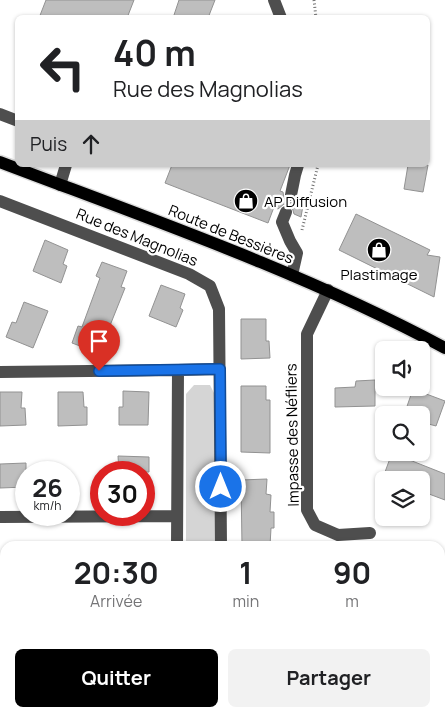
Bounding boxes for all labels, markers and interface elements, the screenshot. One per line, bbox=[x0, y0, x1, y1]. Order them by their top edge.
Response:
text: 40 m bbox=[113, 29, 196, 77]
icon: left bbox=[30, 35, 95, 100]
text: Rue des Magnolias bbox=[113, 74, 303, 104]
icon: ahead bbox=[77, 130, 105, 158]
text: Puis bbox=[30, 131, 67, 157]
shop icon: AP Diffusion bbox=[233, 188, 259, 214]
place label: AP Diffusion bbox=[264, 191, 347, 212]
street label: Route de Bessières bbox=[165, 199, 297, 269]
street label: Rue des Magnolias bbox=[73, 203, 201, 271]
shop icon: Plastimage bbox=[366, 237, 392, 263]
place label: Plastimage bbox=[341, 264, 418, 285]
pin bbox=[78, 320, 120, 371]
icon: arrive bbox=[85, 327, 113, 355]
map controls bbox=[375, 341, 430, 526]
button: sound bbox=[375, 341, 430, 396]
street label: Impasse des Néfliers bbox=[280, 363, 304, 507]
button: search bbox=[375, 406, 430, 461]
position arrow bbox=[194, 460, 246, 512]
speed limit sign: 30 bbox=[90, 461, 155, 526]
text: 26 bbox=[32, 470, 63, 505]
button: layers bbox=[375, 471, 430, 526]
text: km/h bbox=[34, 497, 61, 514]
text: 20:30 bbox=[74, 552, 159, 593]
text: 1 bbox=[239, 552, 252, 593]
text: 90 bbox=[333, 552, 371, 593]
text: Arrivée bbox=[90, 590, 142, 612]
text: min bbox=[232, 590, 259, 612]
text: m bbox=[345, 590, 359, 612]
button: Quitter bbox=[15, 649, 218, 707]
button: Partager bbox=[228, 649, 430, 707]

